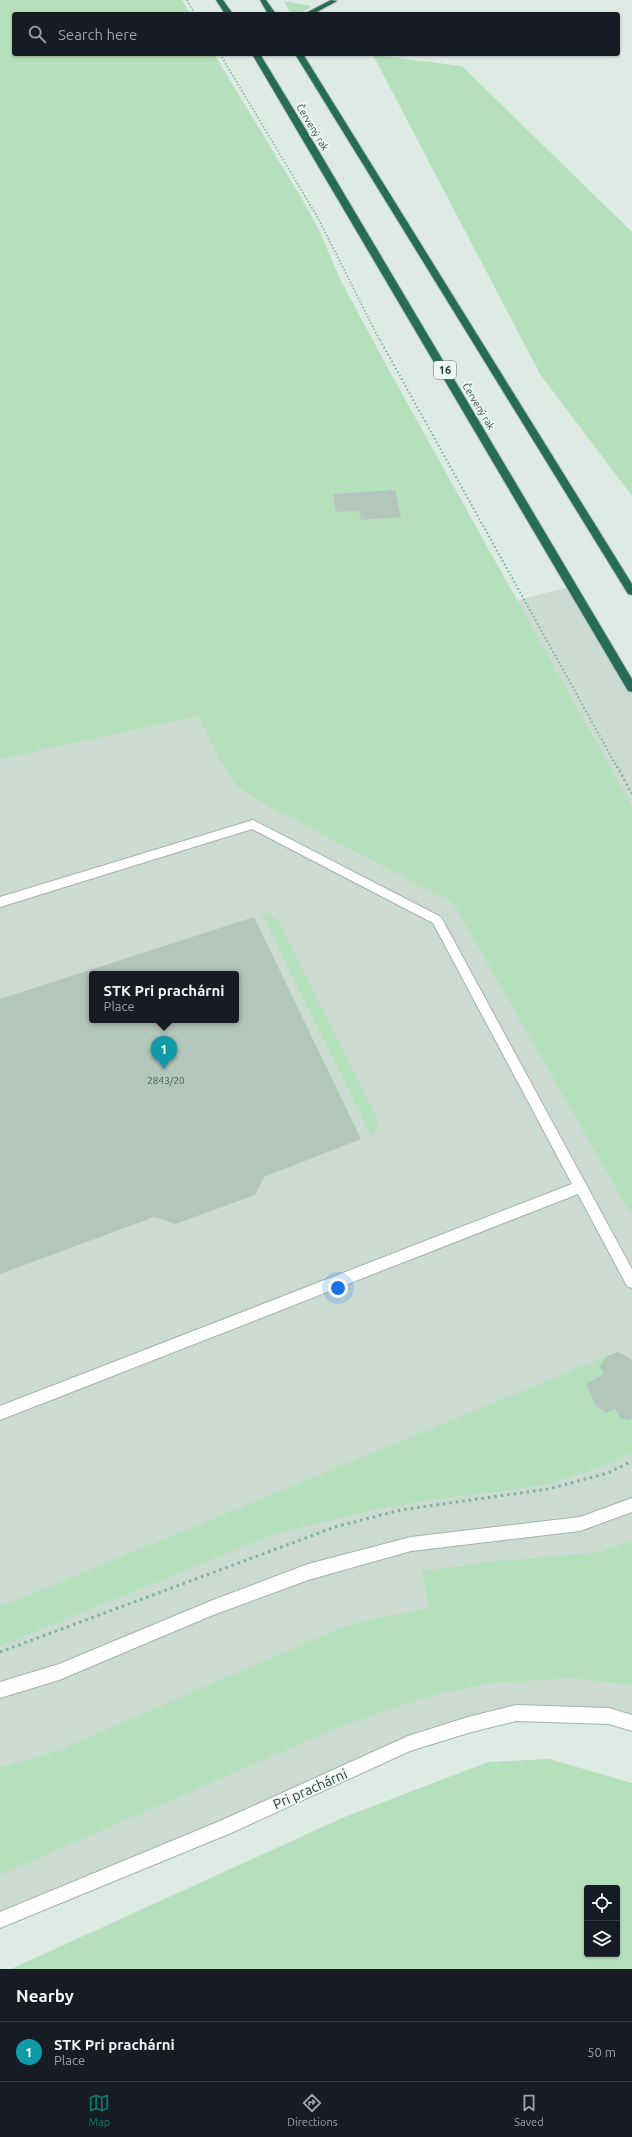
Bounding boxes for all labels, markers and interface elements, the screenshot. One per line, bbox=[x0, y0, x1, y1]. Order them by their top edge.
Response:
search box bbox=[12, 12, 620, 56]
icon: search bbox=[26, 23, 48, 45]
text: Search here bbox=[58, 26, 137, 43]
street label: Červený rak bbox=[294, 101, 332, 153]
road number: 16 bbox=[434, 361, 456, 379]
street label: Červený rak bbox=[460, 380, 498, 432]
popup bbox=[89, 971, 239, 1023]
text: STK Pri prachárni bbox=[104, 982, 224, 999]
text: Place bbox=[104, 999, 135, 1013]
pin: 1 bbox=[151, 1036, 177, 1069]
house number: 2843/20 bbox=[147, 1075, 185, 1086]
your location bbox=[328, 1278, 348, 1298]
street label: Pri prachárni bbox=[270, 1766, 350, 1812]
map controls bbox=[584, 1885, 620, 1957]
button: locate bbox=[584, 1885, 620, 1921]
button: layers bbox=[584, 1921, 620, 1957]
text: Nearby bbox=[16, 1986, 74, 2005]
text: STK Pri prachárni bbox=[54, 2036, 175, 2053]
text: 1 bbox=[25, 2045, 33, 2059]
text: 50 m bbox=[587, 2045, 616, 2059]
text: Place bbox=[54, 2053, 85, 2067]
tab: Map bbox=[88, 2092, 110, 2128]
tab: Directions bbox=[287, 2092, 338, 2128]
tab: Saved bbox=[514, 2092, 544, 2128]

